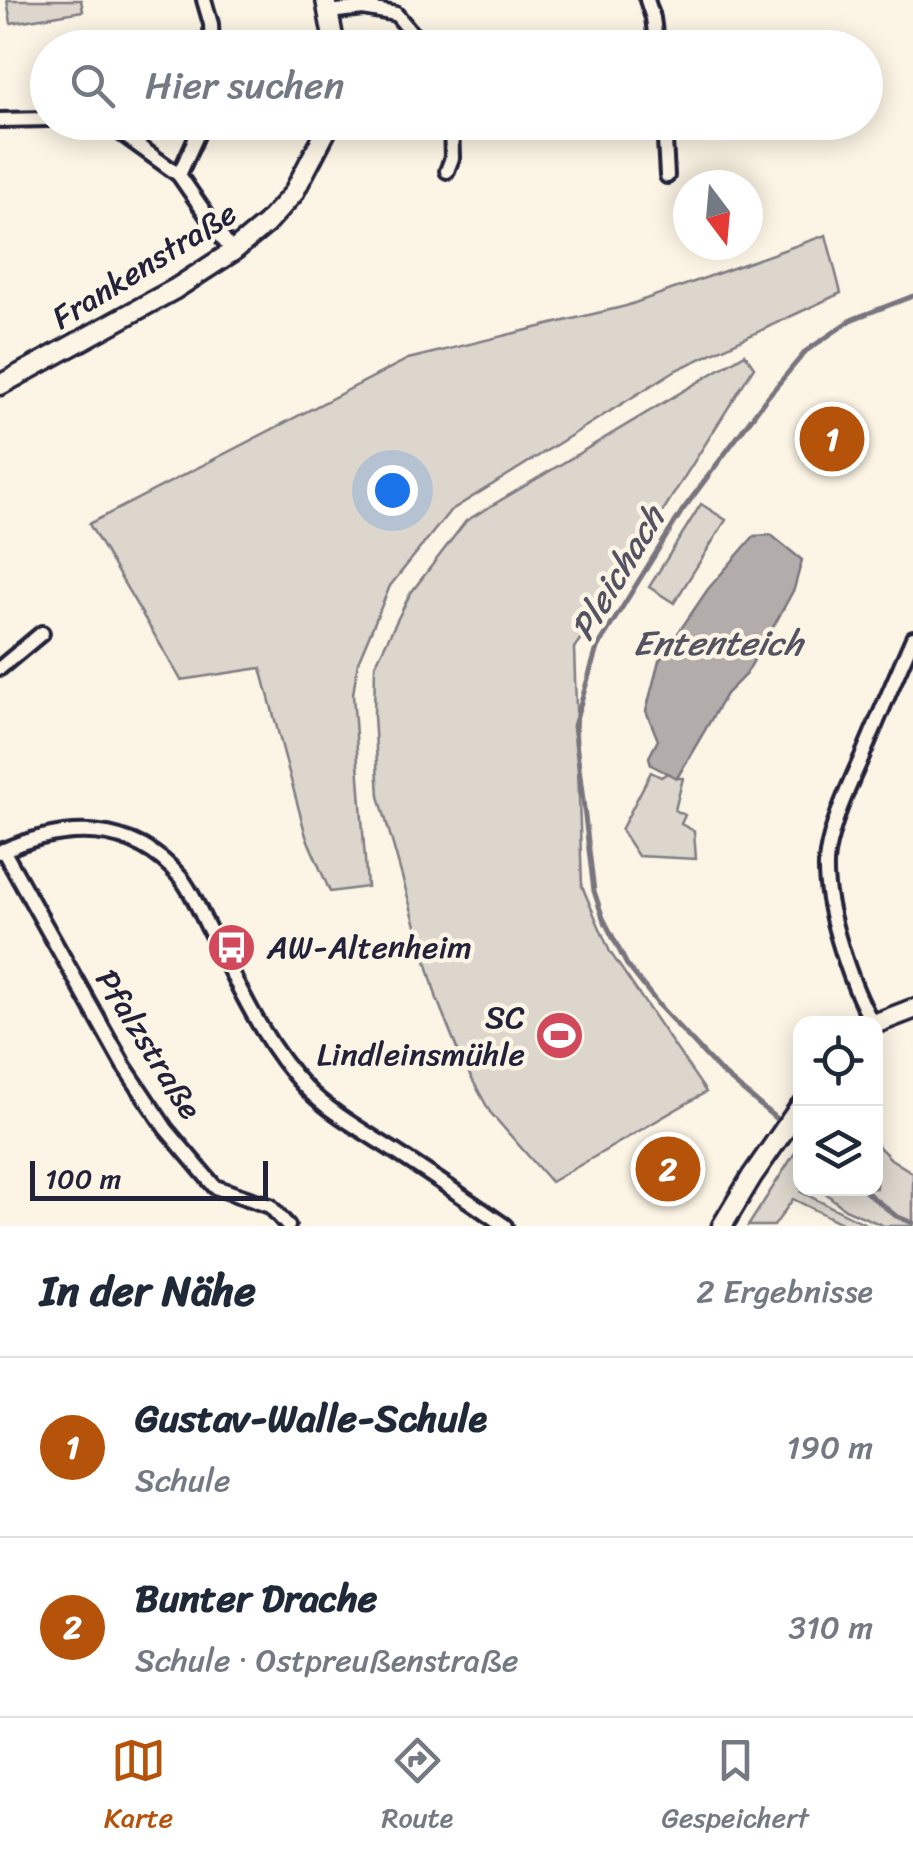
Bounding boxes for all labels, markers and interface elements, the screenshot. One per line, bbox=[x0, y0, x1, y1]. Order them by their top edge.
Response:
search box bbox=[30, 30, 883, 140]
text: Hier suchen bbox=[145, 52, 344, 119]
icon: search bbox=[65, 58, 120, 113]
north arrow bbox=[673, 170, 763, 260]
street label: Frankenstraße bbox=[40, 186, 248, 345]
pin: 1 bbox=[800, 402, 864, 476]
your location bbox=[367, 465, 418, 516]
water label: Pleichach bbox=[552, 490, 684, 652]
water label: Ententeich bbox=[633, 612, 805, 674]
place label: AW-Altenheim bbox=[266, 919, 472, 976]
bus stop icon: AW-Altenheim bbox=[206, 921, 258, 973]
street label: Pfalzstraße bbox=[80, 957, 218, 1131]
place label: SC Lindleinsmühle bbox=[317, 989, 525, 1083]
sports icon: SC Lindleinsmühle bbox=[534, 1009, 586, 1061]
map controls bbox=[793, 1016, 883, 1196]
button: locate bbox=[793, 1016, 883, 1106]
button: layers bbox=[793, 1106, 883, 1196]
pin: 2 bbox=[636, 1132, 700, 1206]
text: 100 m bbox=[45, 1154, 121, 1203]
scale bar bbox=[30, 1156, 268, 1200]
text: In der Nähe bbox=[40, 1254, 256, 1328]
text: 2 Ergebnisse bbox=[696, 1263, 873, 1320]
text: Gustav-Walle-Schule bbox=[135, 1385, 487, 1452]
text: 1 bbox=[66, 1419, 79, 1476]
text: 190 m bbox=[787, 1419, 873, 1476]
text: Schule bbox=[135, 1452, 231, 1509]
text: Bunter Drache bbox=[135, 1565, 377, 1632]
text: 2 bbox=[63, 1599, 82, 1656]
text: 310 m bbox=[789, 1599, 873, 1656]
text: Schule · Ostpreußenstraße bbox=[135, 1632, 518, 1689]
tab: Karte bbox=[104, 1733, 173, 1842]
tab: Route bbox=[381, 1733, 453, 1842]
tab: Gespeichert bbox=[661, 1733, 809, 1842]

